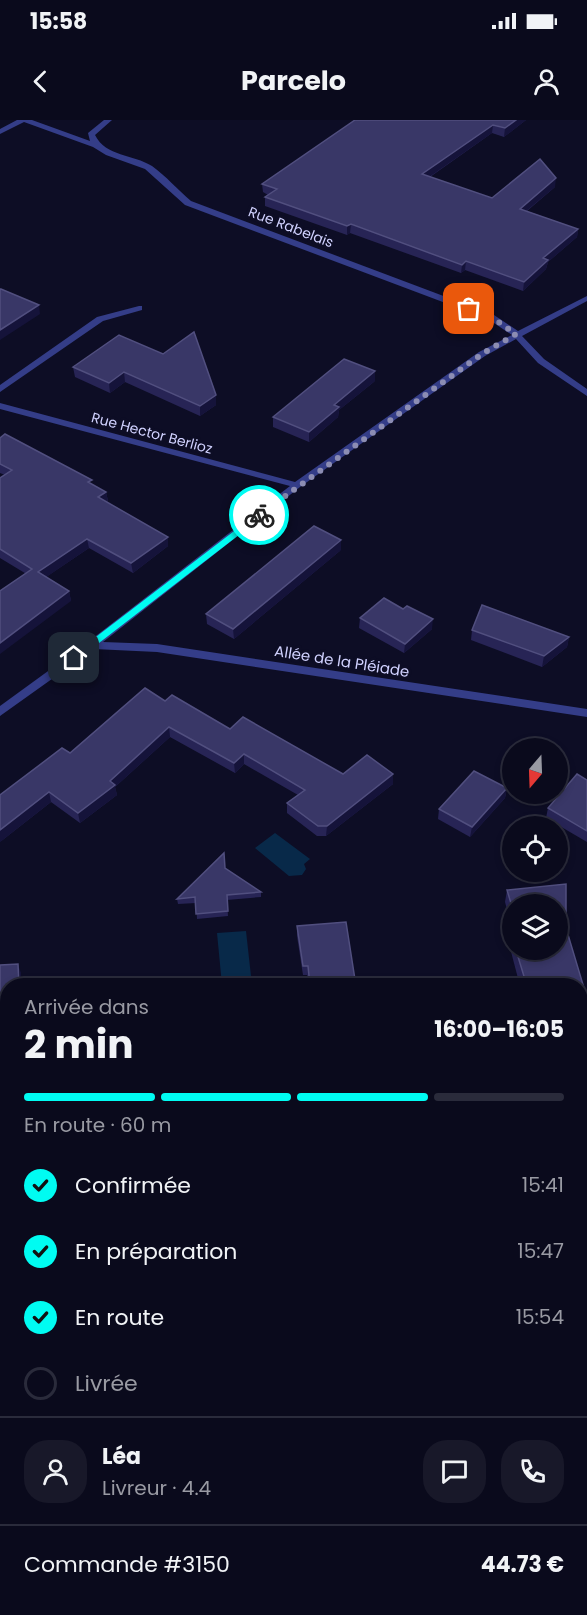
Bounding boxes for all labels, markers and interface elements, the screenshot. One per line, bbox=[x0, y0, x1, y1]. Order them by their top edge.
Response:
text: 15:58 bbox=[30, 6, 87, 37]
text: Parcelo bbox=[241, 62, 346, 99]
icon: back bbox=[24, 65, 57, 98]
icon: person bbox=[530, 65, 563, 98]
street label: Rue Rabelais bbox=[246, 202, 336, 252]
pin bbox=[443, 283, 494, 334]
icon: bag bbox=[452, 292, 485, 325]
street label: Rue Hector Berlioz bbox=[89, 407, 215, 459]
courier bbox=[229, 485, 289, 545]
icon: bike bbox=[243, 499, 276, 532]
pin bbox=[48, 632, 99, 683]
street label: Allée de la Pléiade bbox=[273, 640, 411, 682]
icon: home bbox=[57, 641, 90, 674]
north arrow bbox=[502, 738, 568, 804]
map controls bbox=[502, 738, 568, 960]
button: locate bbox=[502, 816, 568, 882]
button: layers bbox=[502, 894, 568, 960]
text: Arrivée dans bbox=[24, 993, 149, 1021]
text: 16:00–16:05 bbox=[434, 1014, 564, 1045]
text: 2 min bbox=[24, 1017, 134, 1072]
text: En route · 60 m bbox=[24, 1111, 171, 1139]
icon: check bbox=[24, 1169, 57, 1202]
text: Confirmée bbox=[75, 1170, 191, 1201]
text: 15:41 bbox=[522, 1171, 564, 1199]
icon: check bbox=[24, 1235, 57, 1268]
text: En préparation bbox=[75, 1236, 237, 1267]
text: 15:47 bbox=[517, 1237, 564, 1265]
icon: check bbox=[24, 1301, 57, 1334]
text: En route bbox=[75, 1302, 164, 1333]
text: 15:54 bbox=[516, 1303, 564, 1331]
text: Livrée bbox=[75, 1368, 138, 1399]
button: person bbox=[24, 1440, 87, 1503]
button: chat bbox=[423, 1440, 486, 1503]
button: phone bbox=[501, 1440, 564, 1503]
text: Léa bbox=[102, 1441, 141, 1472]
text: Livreur · 4.4 bbox=[102, 1474, 211, 1502]
text: Commande #3150 bbox=[24, 1549, 230, 1580]
text: 44.73 € bbox=[481, 1549, 564, 1580]

